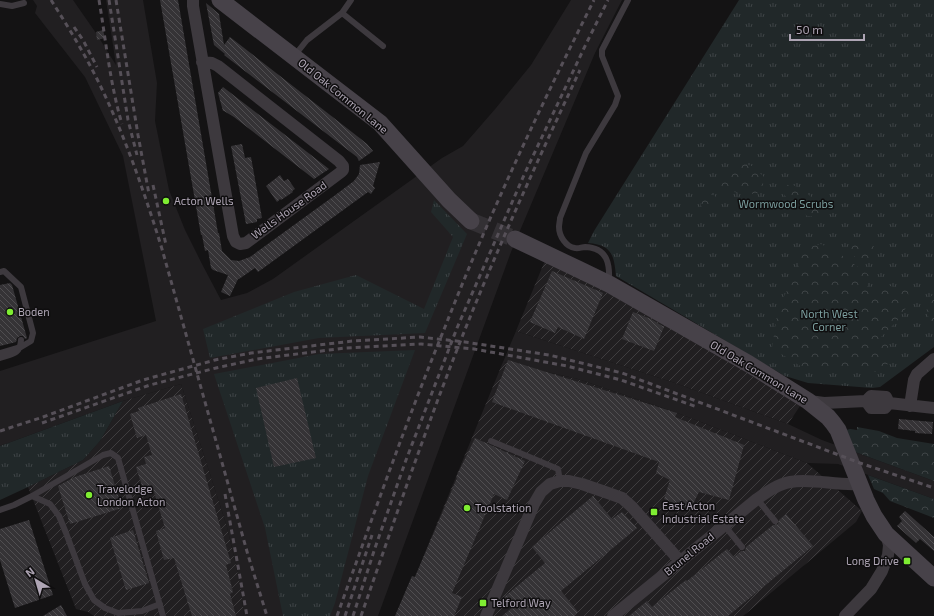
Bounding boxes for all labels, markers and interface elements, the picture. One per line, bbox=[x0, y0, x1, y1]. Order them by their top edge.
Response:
scale bar bbox=[790, 16, 864, 42]
text: 50 m bbox=[796, 22, 823, 36]
street label: Old Oak Common Lane bbox=[296, 55, 391, 136]
street label: Wells House Road bbox=[249, 178, 329, 241]
place label: Acton Wells bbox=[174, 194, 234, 207]
marker: Acton Wells bbox=[161, 196, 171, 206]
park label: Wormwood Scrubs bbox=[739, 197, 834, 210]
place label: Boden bbox=[18, 305, 50, 318]
marker: Boden bbox=[5, 307, 15, 317]
park label: North West Corner bbox=[800, 307, 858, 333]
street label: Old Oak Common Lane bbox=[708, 337, 811, 406]
place label: Travelodge London Acton bbox=[97, 482, 165, 508]
marker: Travelodge London Acton bbox=[84, 490, 94, 500]
place label: East Acton Industrial Estate bbox=[662, 499, 744, 525]
place label: Toolstation bbox=[475, 501, 531, 514]
marker: Toolstation bbox=[462, 503, 472, 513]
marker: East Acton Industrial Estate bbox=[649, 507, 659, 517]
street label: Brunel Road bbox=[661, 529, 716, 578]
place label: Long Drive bbox=[846, 554, 899, 567]
marker: Long Drive bbox=[902, 556, 912, 566]
north arrow bbox=[16, 560, 56, 600]
text: N bbox=[22, 564, 37, 579]
place label: Telford Way bbox=[491, 596, 551, 609]
marker: Telford Way bbox=[478, 598, 488, 608]

